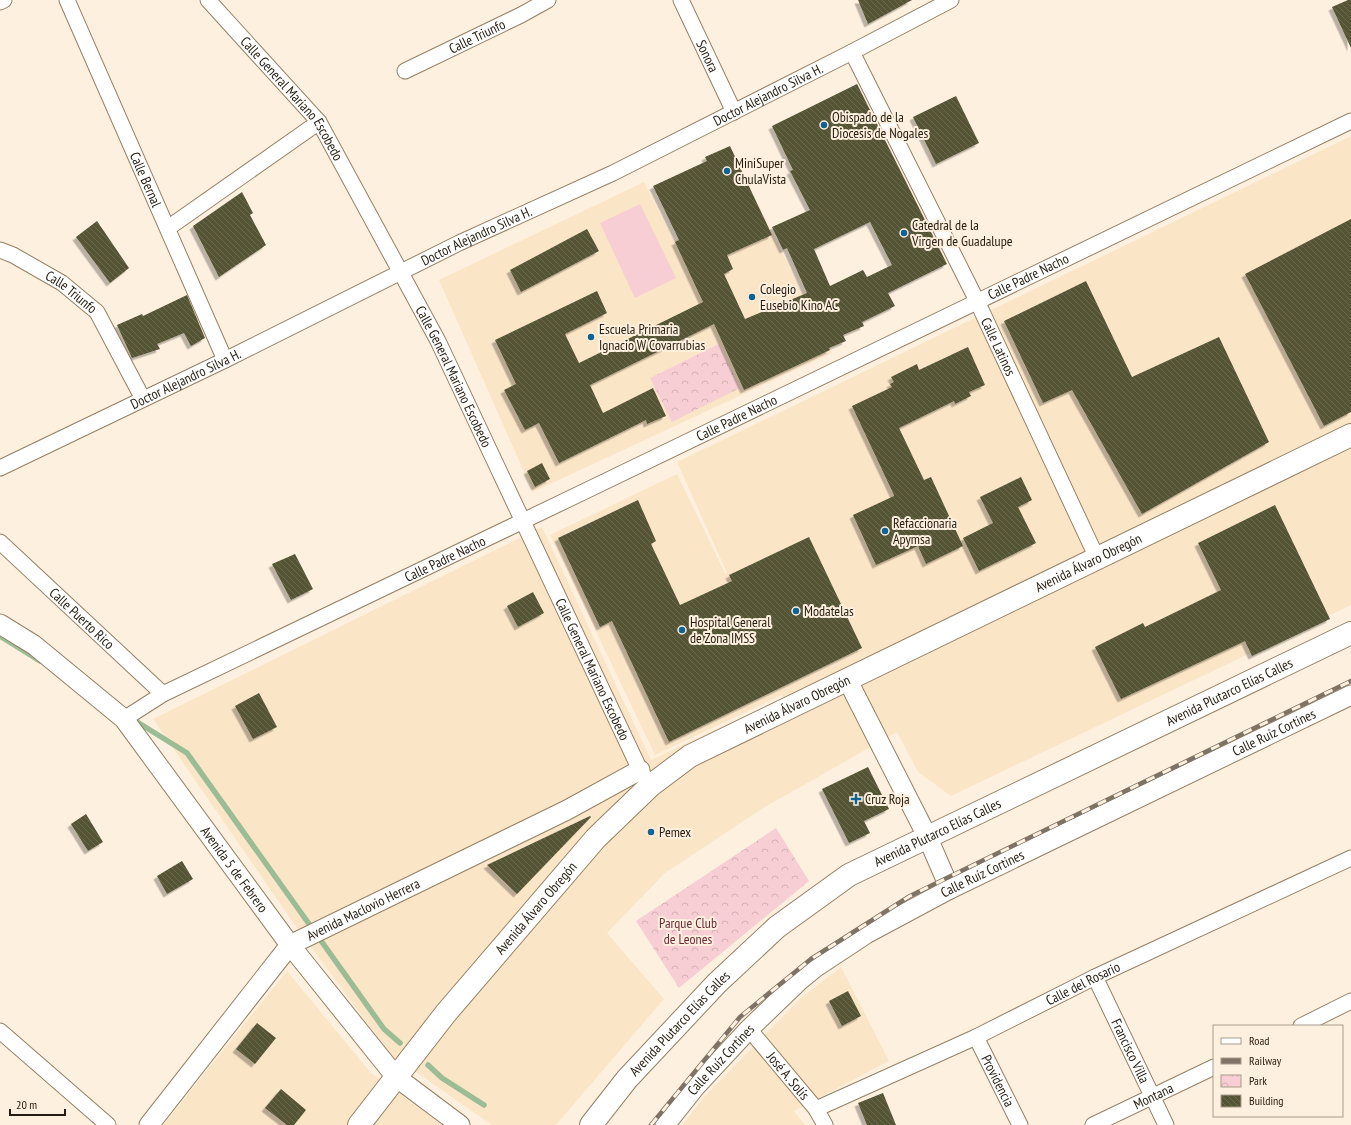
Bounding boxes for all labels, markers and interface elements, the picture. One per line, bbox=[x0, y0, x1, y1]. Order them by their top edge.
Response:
street label: Calle Triunfo bbox=[446, 15, 508, 57]
street label: Calle General Mariano Escobedo bbox=[237, 33, 347, 164]
street label: Sonora bbox=[692, 37, 723, 75]
street label: Doctor Alejandro Silva H. bbox=[710, 59, 826, 130]
place label: Obispado de la Diocesis de Nogales bbox=[832, 108, 929, 142]
marker: Obispado de la Diocesis de Nogales bbox=[819, 120, 829, 130]
street label: Calle Bernal bbox=[126, 149, 166, 211]
place label: MiniSuper ChulaVista bbox=[735, 154, 786, 188]
marker: MiniSuper ChulaVista bbox=[722, 166, 732, 176]
street label: Doctor Alejandro Silva H. bbox=[418, 202, 535, 270]
place label: Catedral de la Virgen de Guadalupe bbox=[911, 216, 1013, 250]
marker: Catedral de la Virgen de Guadalupe bbox=[899, 228, 909, 238]
street label: Calle Padre Nacho bbox=[985, 249, 1072, 304]
street label: Calle Triunfo bbox=[42, 266, 101, 317]
place label: Colegio Eusebio Kino AC bbox=[760, 280, 839, 314]
marker: Colegio Eusebio Kino AC bbox=[747, 292, 757, 302]
street label: Calle General Mariano Escobedo bbox=[412, 303, 496, 450]
street label: Calle Latinos bbox=[977, 315, 1020, 379]
place label: Escuela Primaria Ignacio W Covarrubias bbox=[599, 320, 705, 354]
marker: Escuela Primaria Ignacio W Covarrubias bbox=[586, 332, 596, 342]
street label: Doctor Alejandro Silva H. bbox=[128, 345, 244, 413]
street label: Calle Padre Nacho bbox=[693, 391, 780, 445]
place label: Refaccionaria Apymsa bbox=[893, 514, 957, 548]
marker: Refaccionaria Apymsa bbox=[880, 526, 890, 536]
street label: Avenida Álvaro Obregón bbox=[1032, 529, 1144, 596]
street label: Calle Padre Nacho bbox=[402, 532, 488, 586]
street label: Calle Puerto Rico bbox=[46, 584, 118, 653]
street label: Calle General Mariano Escobedo bbox=[551, 595, 634, 743]
place label: Modatelas bbox=[804, 602, 854, 620]
marker: Modatelas bbox=[791, 606, 801, 616]
place label: Hospital General de Zona IMSS bbox=[690, 613, 771, 647]
marker: Hospital General de Zona IMSS bbox=[677, 625, 687, 635]
street label: Avenida Plutarco Elías Calles bbox=[1163, 653, 1296, 730]
street label: Avenida Álvaro Obregón bbox=[741, 671, 853, 738]
street label: Calle Ruíz Cortines bbox=[1229, 704, 1319, 760]
place label: Cruz Roja bbox=[865, 790, 910, 808]
marker: Cruz Roja bbox=[850, 793, 862, 805]
street label: Avenida Plutarco Elías Calles bbox=[871, 794, 1004, 871]
street label: Avenida 5 de Febrero bbox=[197, 823, 272, 916]
place label: Pemex bbox=[659, 823, 691, 841]
marker: Pemex bbox=[646, 827, 656, 837]
street label: Calle Ruíz Cortines bbox=[937, 845, 1027, 901]
street label: Avenida Álvaro Obregón bbox=[491, 858, 581, 958]
street label: Avenida Maclovio Herrera bbox=[304, 874, 423, 945]
park label: Parque Club de Leones bbox=[659, 914, 717, 948]
street label: Calle del Rosario bbox=[1043, 958, 1123, 1009]
street label: Avenida Plutarco Elías Calles bbox=[625, 966, 734, 1080]
street label: Francisco Villa bbox=[1107, 1016, 1154, 1086]
street label: Calle Ruíz Cortines bbox=[683, 1020, 758, 1099]
legend bbox=[1213, 1025, 1343, 1117]
text: Road bbox=[1249, 1033, 1269, 1048]
street label: José A. Solís bbox=[762, 1047, 814, 1104]
street label: Providencia bbox=[977, 1052, 1018, 1110]
text: Railway bbox=[1249, 1053, 1282, 1068]
text: Park bbox=[1249, 1073, 1267, 1088]
street label: Montana bbox=[1130, 1079, 1176, 1113]
scale bar bbox=[10, 1091, 65, 1117]
text: Building bbox=[1249, 1093, 1284, 1108]
text: 20 m bbox=[16, 1097, 37, 1112]

